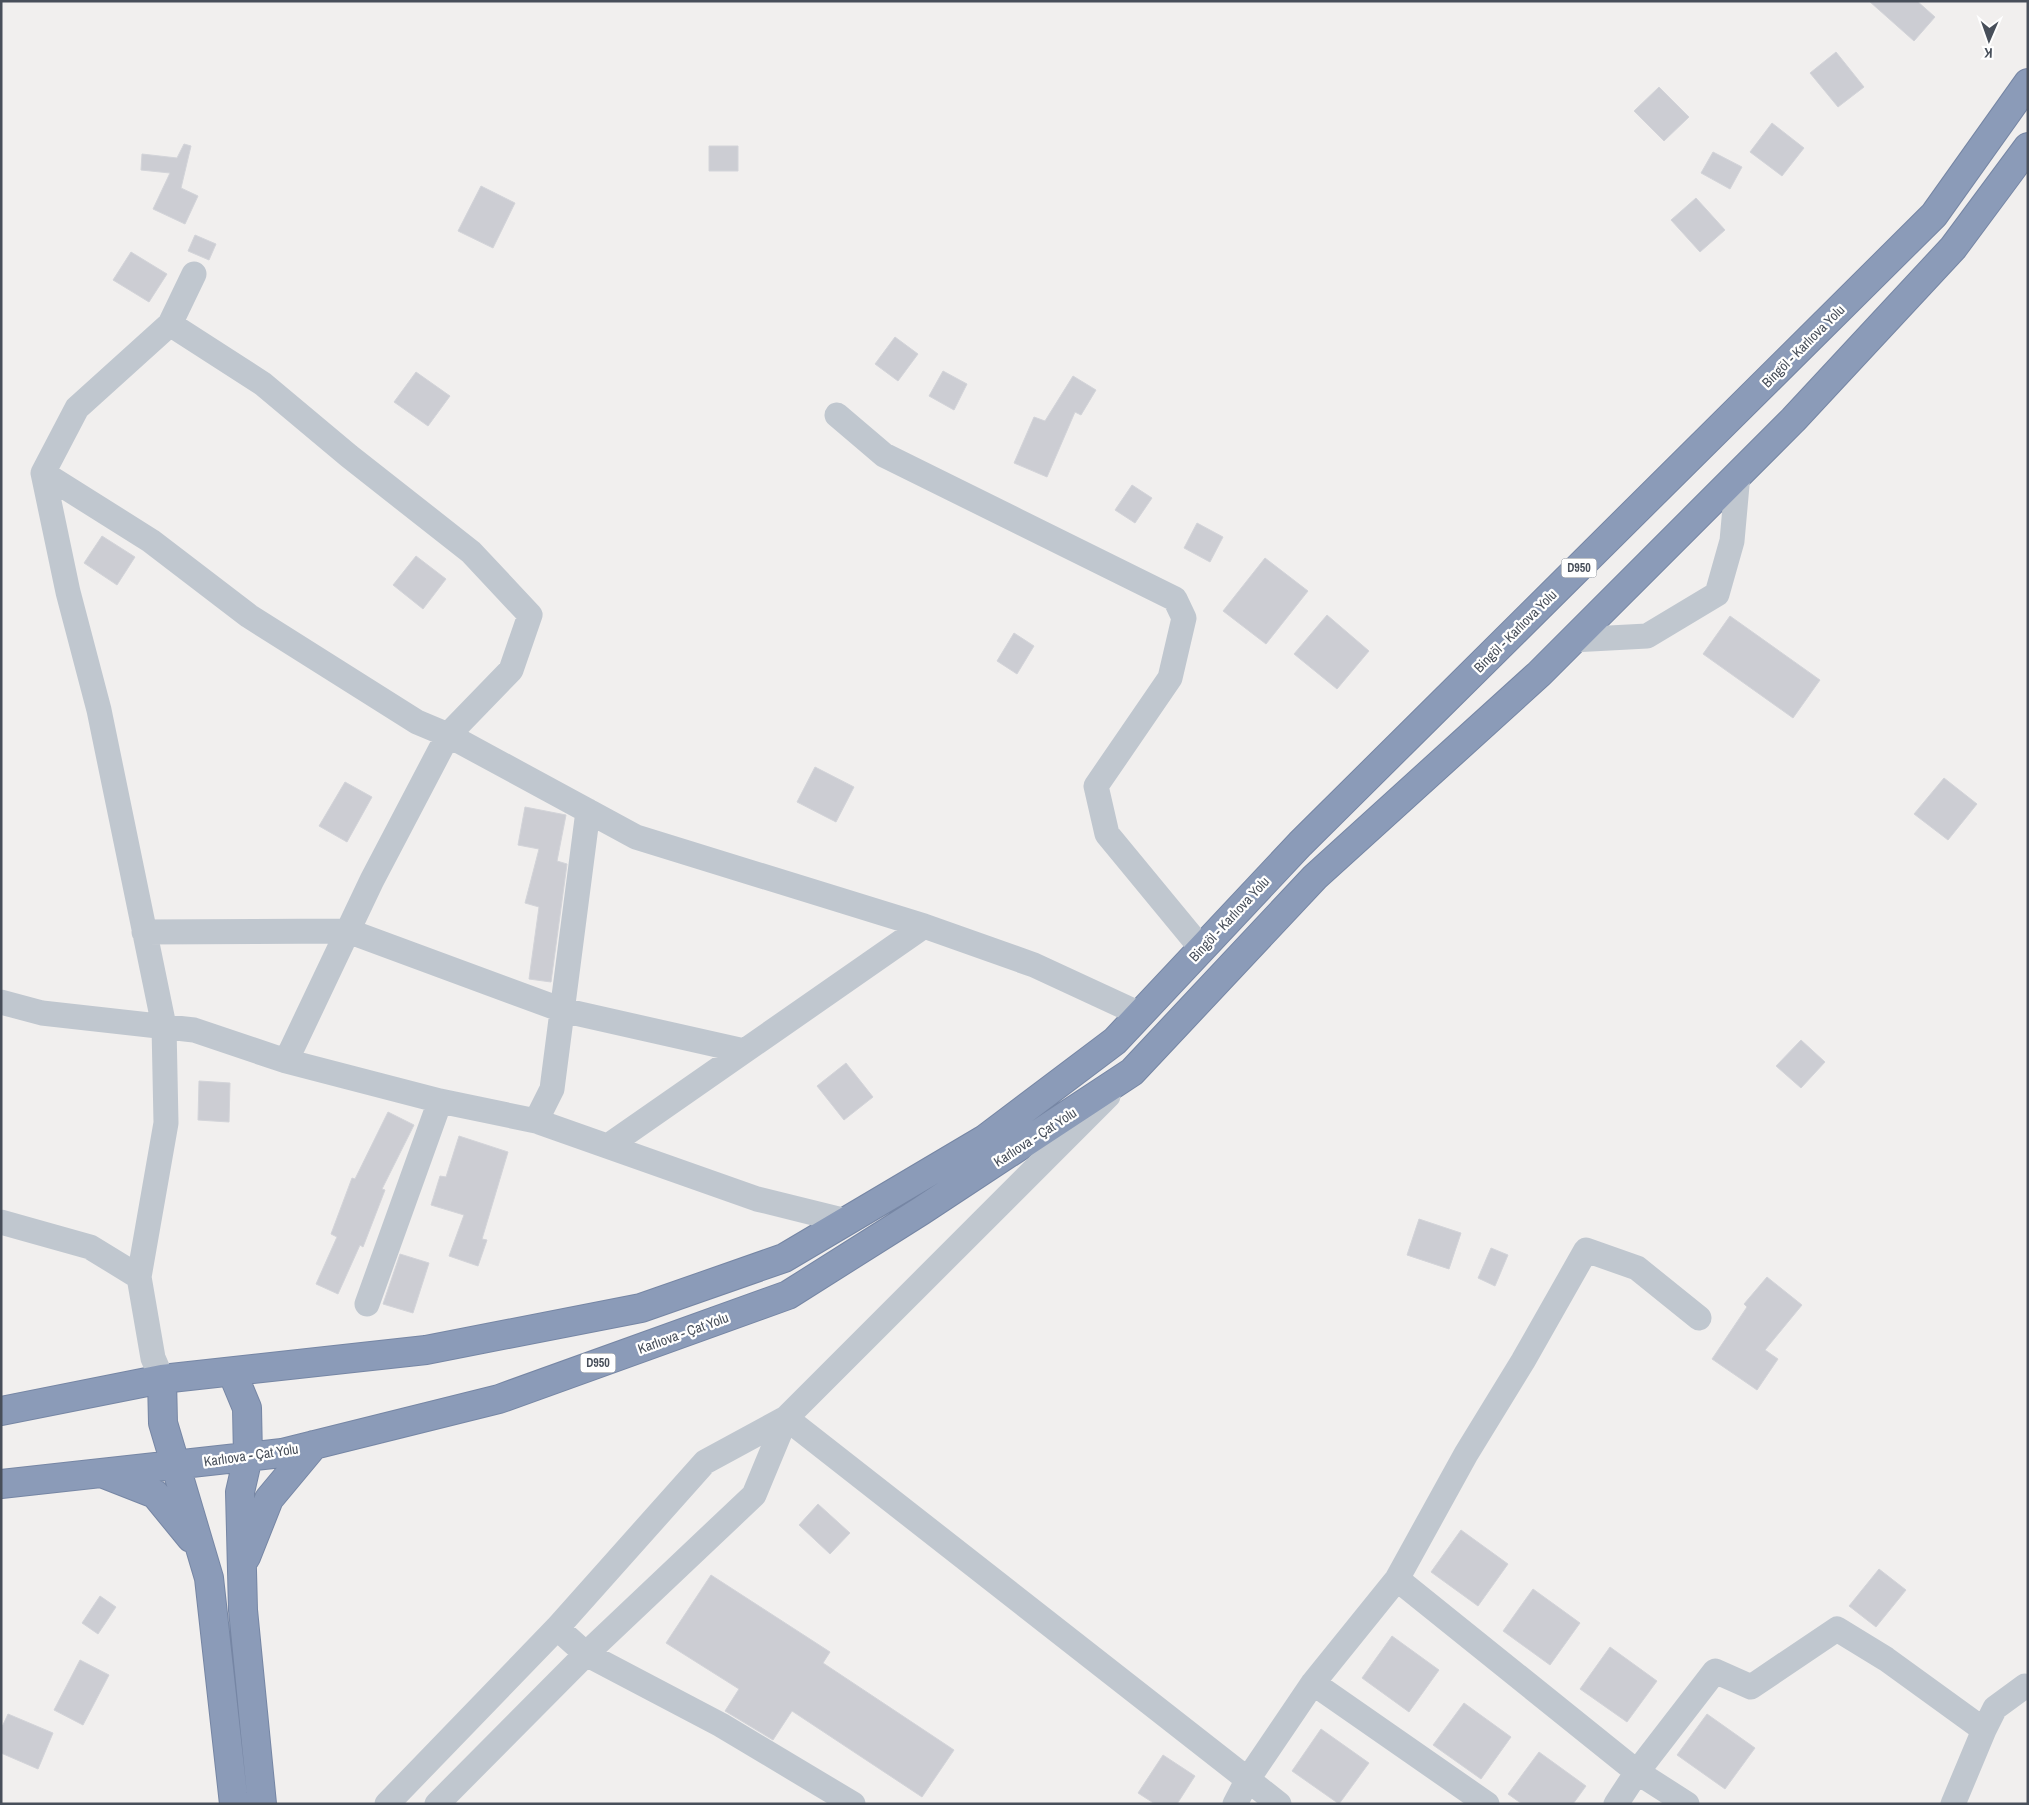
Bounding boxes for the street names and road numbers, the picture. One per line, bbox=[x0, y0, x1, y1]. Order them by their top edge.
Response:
street label: Bingöl - Karlıova Yolu bbox=[1758, 301, 1848, 391]
road number: D950 bbox=[1562, 558, 1596, 578]
street label: Bingöl - Karlıova Yolu bbox=[1470, 586, 1560, 676]
street label: Bingöl - Karlıova Yolu bbox=[1185, 873, 1273, 965]
street label: Karlıova - Çat Yolu bbox=[990, 1104, 1080, 1170]
street label: Karlıova - Çat Yolu bbox=[635, 1308, 731, 1358]
road number: D950 bbox=[580, 1354, 616, 1372]
street label: Karlıova - Çat Yolu bbox=[203, 1439, 299, 1471]

